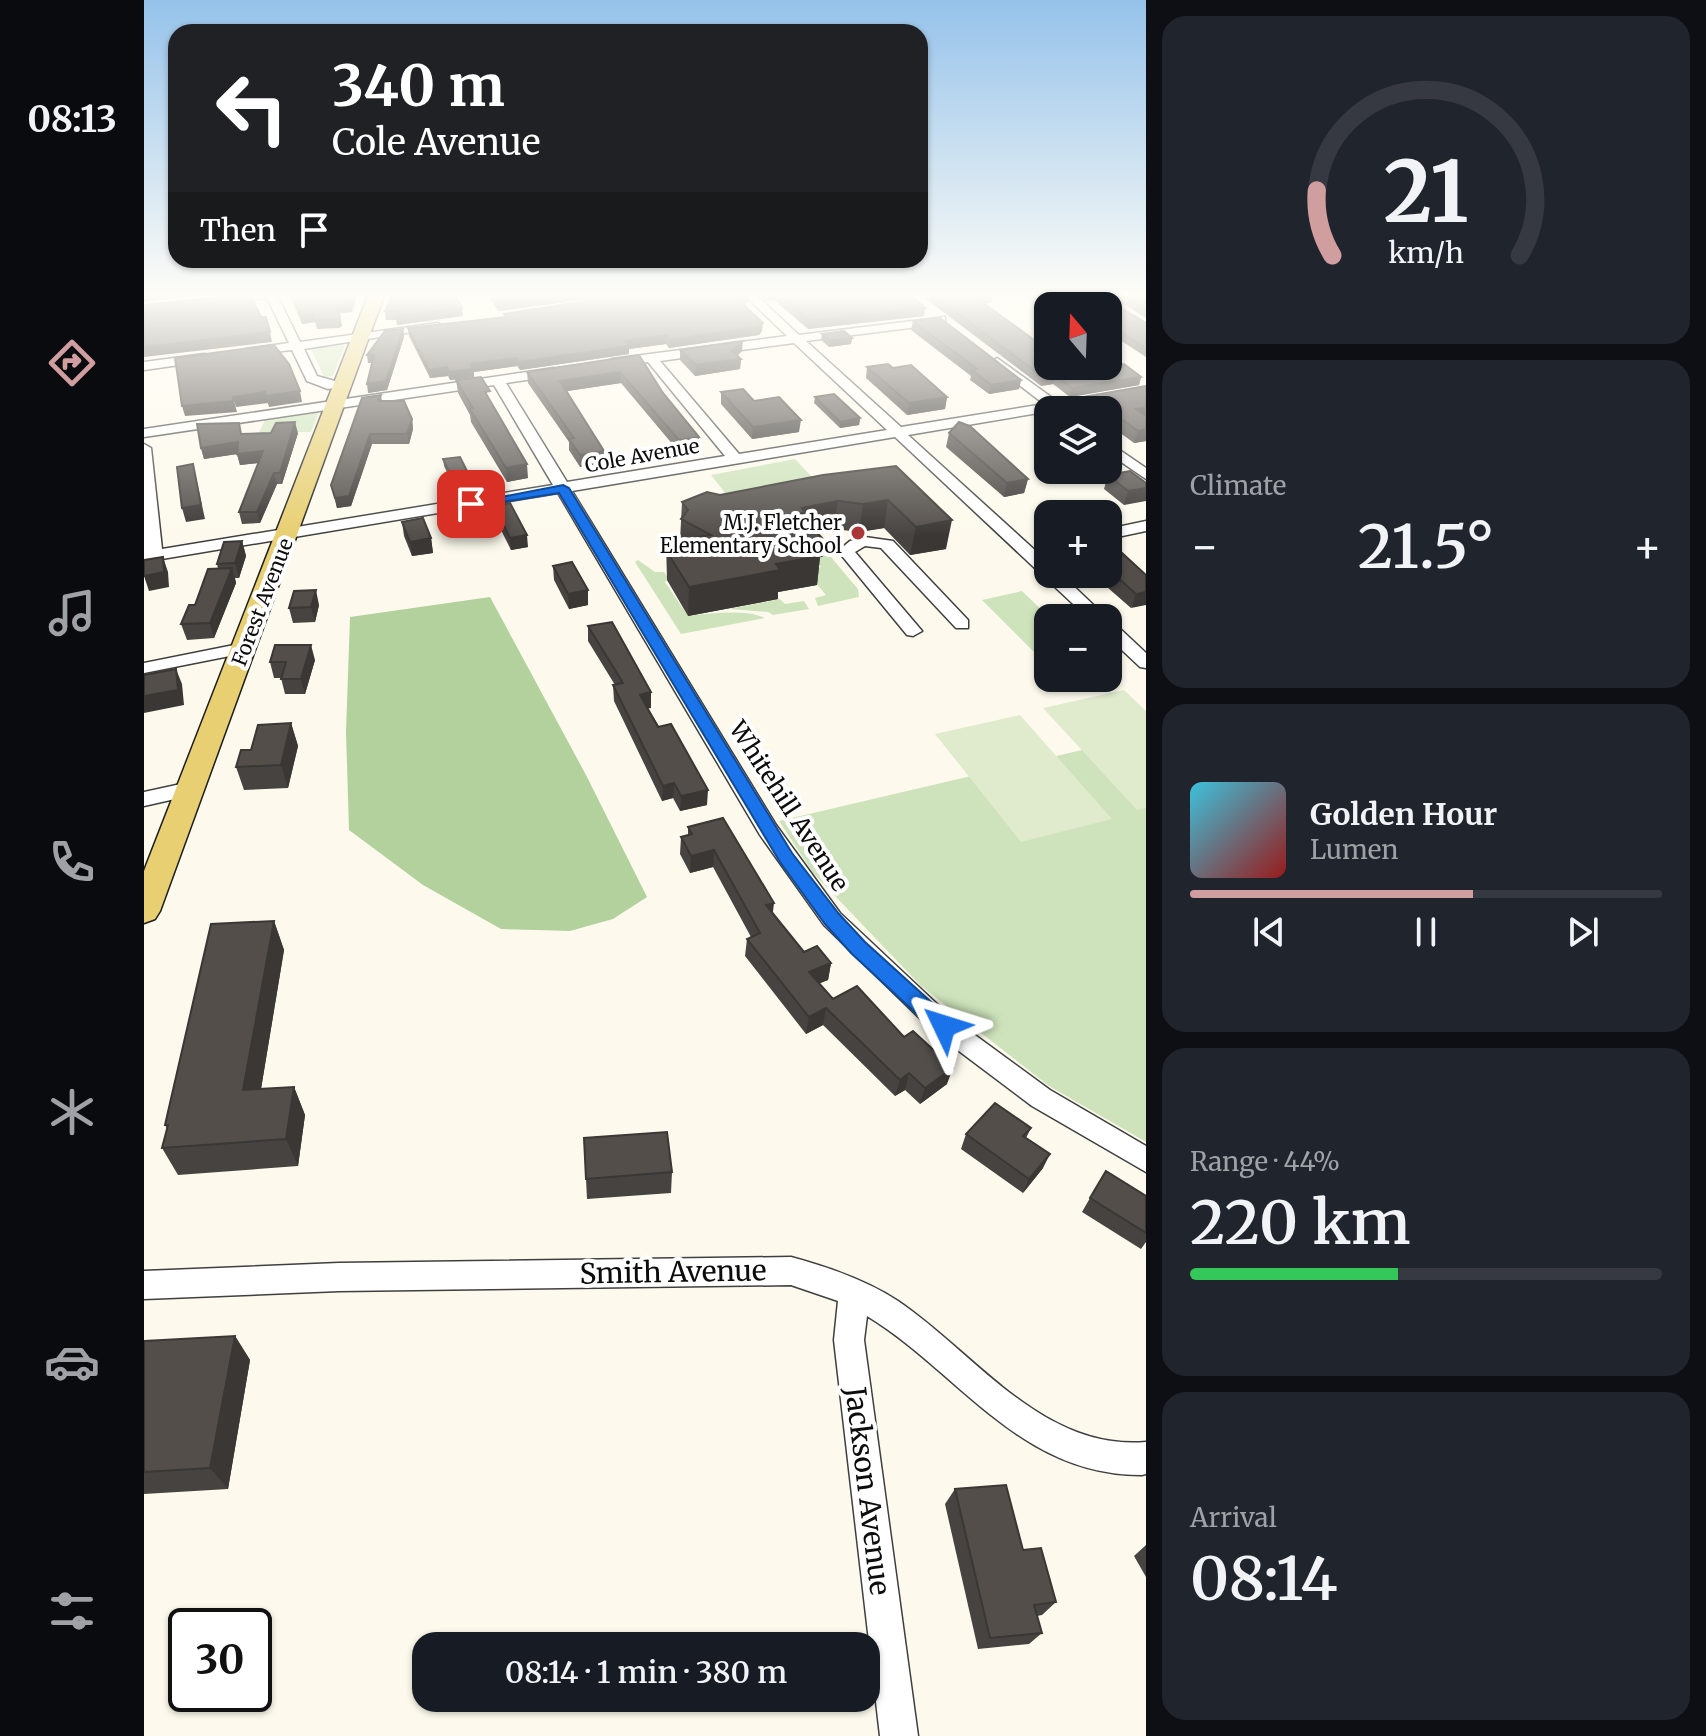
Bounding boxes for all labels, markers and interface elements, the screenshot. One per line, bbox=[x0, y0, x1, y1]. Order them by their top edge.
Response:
text: 340 m bbox=[332, 51, 505, 121]
icon: left bbox=[200, 56, 304, 160]
text: 08:13 bbox=[27, 97, 117, 142]
text: Cole Avenue bbox=[332, 120, 541, 165]
text: 21 bbox=[1383, 140, 1469, 245]
icon: arrive bbox=[292, 208, 336, 252]
text: Then bbox=[200, 211, 276, 249]
text: km/h bbox=[1388, 235, 1464, 271]
north arrow bbox=[1034, 292, 1122, 380]
map controls bbox=[1034, 292, 1122, 692]
icon: directions bbox=[44, 335, 100, 391]
button: layers bbox=[1034, 396, 1122, 484]
street label: Cole Avenue bbox=[583, 433, 701, 477]
text: Climate bbox=[1190, 469, 1286, 502]
pin bbox=[437, 470, 505, 538]
icon: arrive bbox=[449, 482, 493, 526]
button: + bbox=[1034, 500, 1122, 588]
text: 21.5° bbox=[1358, 509, 1494, 584]
place label: M.J. Fletcher Elementary School bbox=[660, 510, 842, 558]
text: − bbox=[1190, 519, 1219, 574]
text: + bbox=[1633, 519, 1662, 574]
marker: M.J. Fletcher Elementary School bbox=[849, 524, 867, 542]
street label: Forest Avenue bbox=[226, 535, 298, 669]
icon: music bbox=[44, 585, 100, 641]
button: − bbox=[1034, 604, 1122, 692]
street label: Whitehill Avenue bbox=[722, 714, 856, 897]
text: Golden Hour bbox=[1310, 795, 1497, 833]
text: Lumen bbox=[1310, 833, 1399, 866]
icon: phone bbox=[44, 834, 100, 890]
icon: previous bbox=[1247, 910, 1291, 954]
icon: pause bbox=[1404, 910, 1448, 954]
icon: next bbox=[1561, 910, 1605, 954]
position arrow bbox=[902, 984, 986, 1068]
icon: climate bbox=[44, 1084, 100, 1140]
text: Range · 44% bbox=[1190, 1145, 1340, 1178]
text: 220 km bbox=[1190, 1185, 1411, 1260]
street label: Smith Avenue bbox=[579, 1252, 767, 1292]
icon: car bbox=[44, 1334, 100, 1390]
street label: Jackson Avenue bbox=[837, 1384, 899, 1597]
text: Arrival bbox=[1190, 1501, 1277, 1534]
text: 08:14 bbox=[1190, 1541, 1338, 1616]
icon: filters bbox=[44, 1583, 100, 1639]
speed limit sign: 30 bbox=[168, 1608, 272, 1712]
text: 08:14 · 1 min · 380 m bbox=[505, 1653, 787, 1691]

